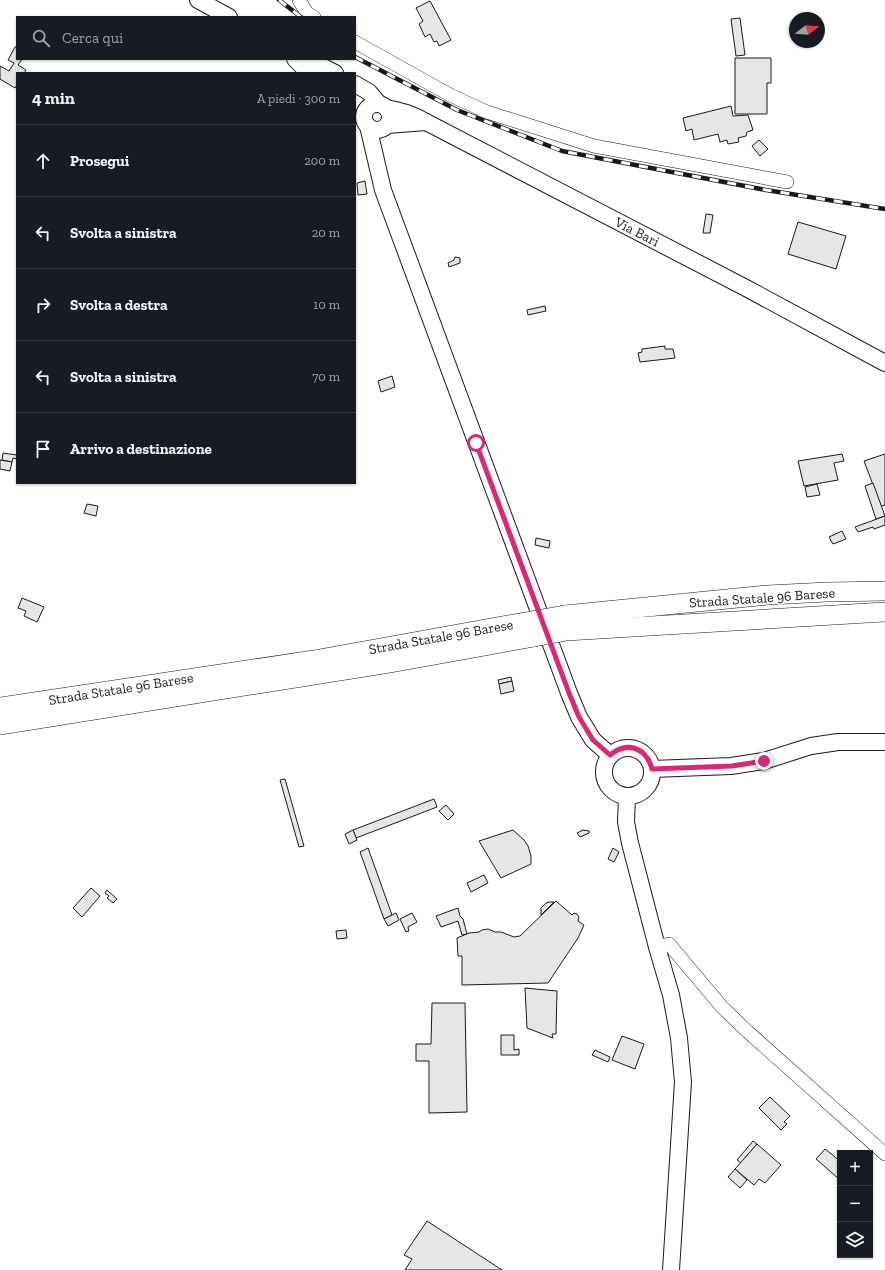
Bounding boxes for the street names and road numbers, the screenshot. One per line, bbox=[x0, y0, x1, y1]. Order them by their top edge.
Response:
street label: Via Bari bbox=[611, 213, 662, 250]
street label: Strada Statale 96 Barese bbox=[688, 584, 836, 612]
street label: Strada Statale 96 Barese bbox=[368, 616, 515, 658]
street label: Strada Statale 96 Barese bbox=[47, 669, 195, 709]

